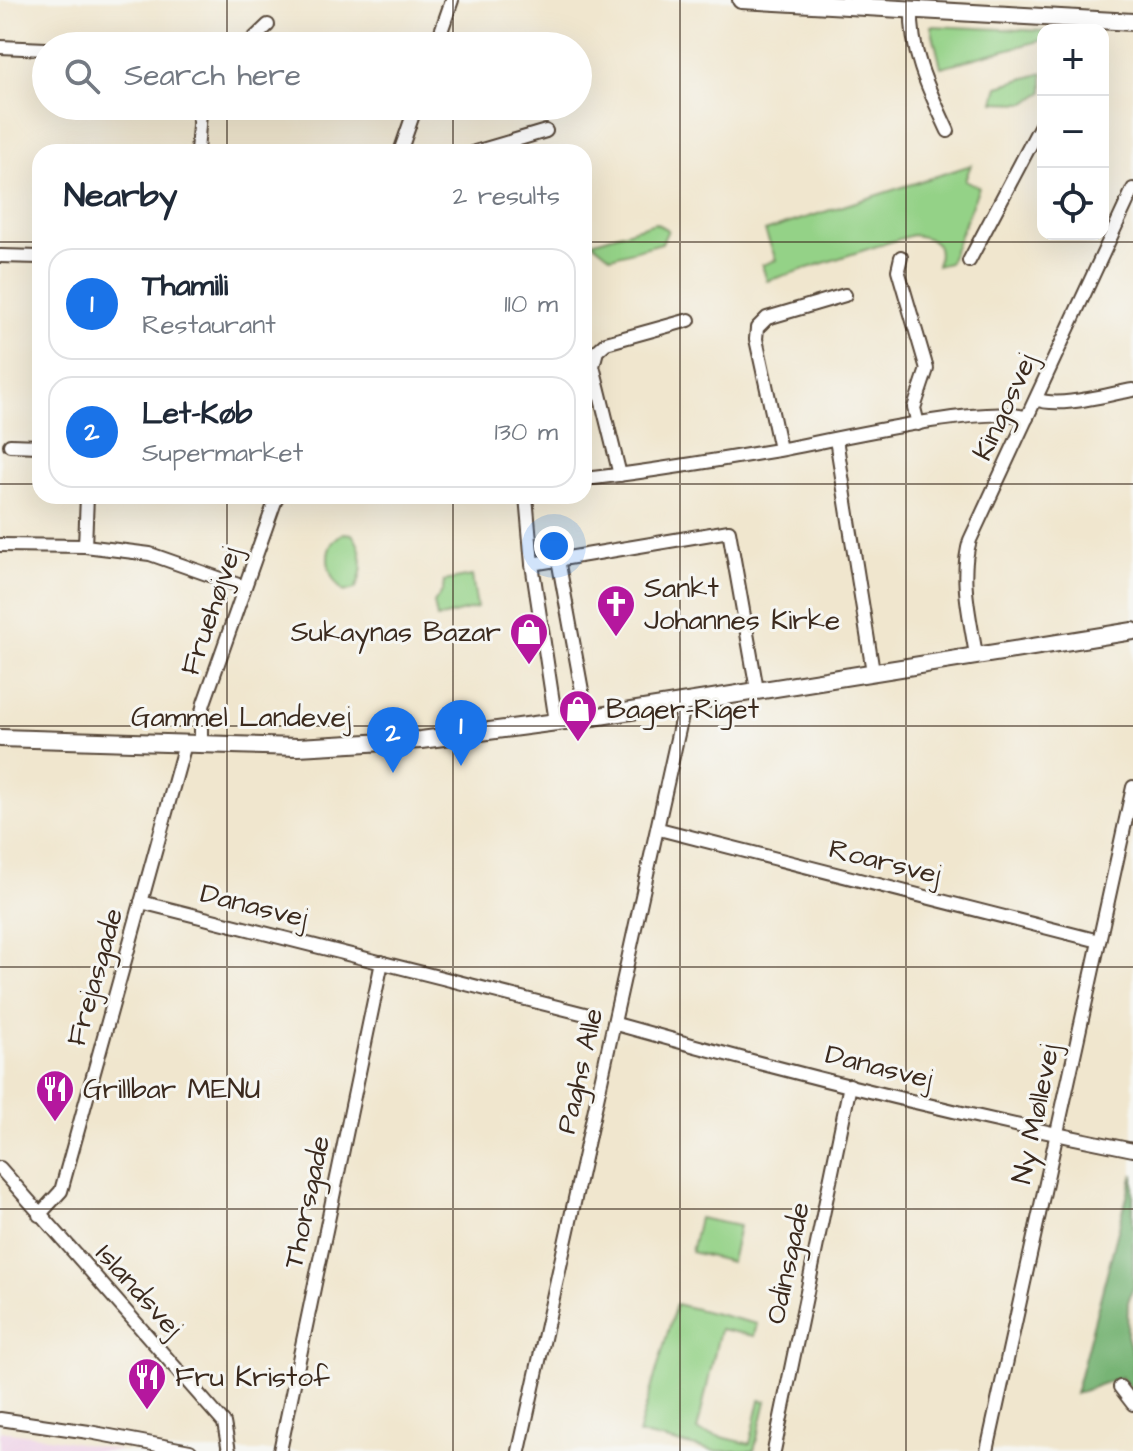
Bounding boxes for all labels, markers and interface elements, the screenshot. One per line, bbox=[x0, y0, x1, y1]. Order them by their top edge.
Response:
map controls bbox=[1037, 24, 1109, 240]
button: + bbox=[1037, 24, 1109, 96]
search box bbox=[32, 32, 592, 120]
icon: search bbox=[60, 54, 104, 98]
text: Search here bbox=[124, 55, 301, 97]
button: − bbox=[1037, 96, 1109, 168]
button: locate bbox=[1037, 168, 1109, 240]
text: Nearby bbox=[64, 172, 178, 220]
text: 2 results bbox=[452, 178, 560, 214]
text: Thamili bbox=[142, 265, 228, 307]
text: 1 bbox=[90, 286, 94, 322]
text: 110 m bbox=[504, 286, 558, 322]
text: Restaurant bbox=[142, 307, 276, 343]
street label: Kingosvej bbox=[963, 347, 1048, 467]
text: Let-Køb bbox=[142, 393, 252, 435]
text: 2 bbox=[85, 414, 99, 450]
text: 130 m bbox=[494, 414, 558, 450]
text: Supermarket bbox=[142, 435, 303, 471]
your location bbox=[534, 526, 574, 566]
street label: Fruehøjvej bbox=[171, 542, 251, 680]
place label: Sankt Johannes Kirke bbox=[644, 569, 840, 640]
church icon: Sankt Johannes Kirke bbox=[595, 583, 637, 638]
shop icon: Sukaynas Bazar bbox=[508, 611, 550, 666]
place label: Sukaynas Bazar bbox=[291, 613, 501, 654]
shop icon: Bager-Riget bbox=[557, 688, 599, 743]
place label: Bager-Riget bbox=[606, 690, 760, 730]
street label: Gammel Landevej bbox=[131, 698, 351, 737]
pin: 1 bbox=[435, 700, 487, 766]
pin: 2 bbox=[367, 707, 419, 773]
street label: Roarsvej bbox=[825, 829, 945, 895]
street label: Danasvej bbox=[196, 874, 312, 938]
street label: Frejasgade bbox=[57, 904, 134, 1051]
street label: Paghs Alle bbox=[547, 1004, 614, 1138]
street label: Danasvej bbox=[821, 1035, 937, 1099]
street label: Ny Møllevej bbox=[1002, 1041, 1072, 1188]
restaurant icon: Grillbar MENU bbox=[34, 1068, 76, 1123]
place label: Grillbar MENU bbox=[83, 1070, 261, 1109]
street label: Thorsgade bbox=[274, 1132, 341, 1272]
street label: Odinsgade bbox=[756, 1198, 821, 1328]
street label: Islandsvej bbox=[86, 1236, 192, 1346]
restaurant icon: Fru Kristof bbox=[126, 1356, 168, 1411]
place label: Fru Kristof bbox=[175, 1358, 330, 1397]

